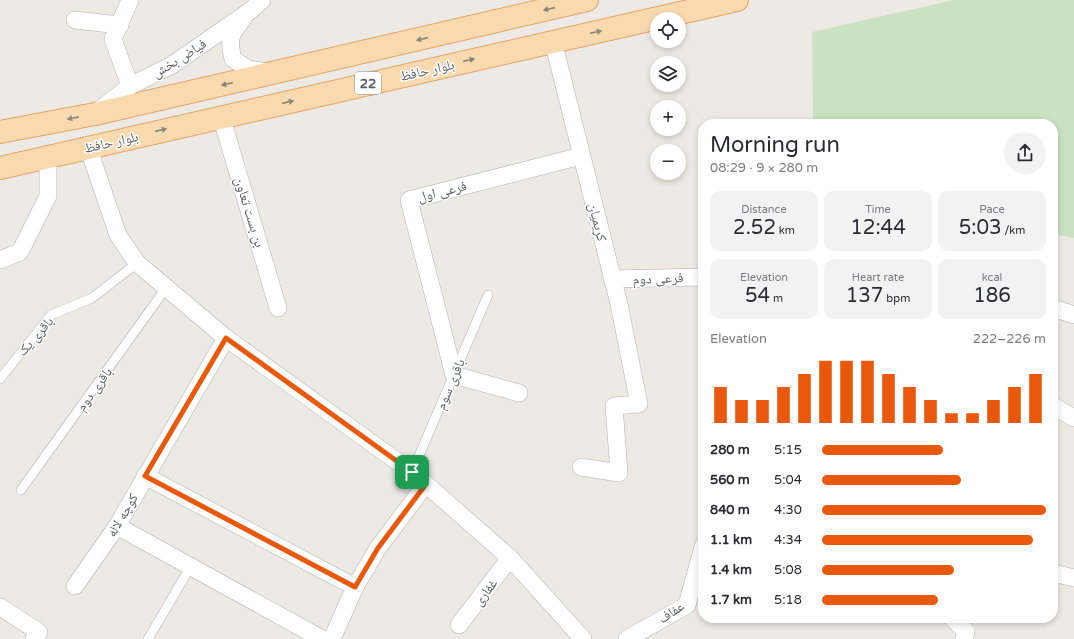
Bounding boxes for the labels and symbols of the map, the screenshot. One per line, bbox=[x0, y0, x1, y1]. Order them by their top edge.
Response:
one-way arrow bbox=[543, 6, 555, 12]
one-way arrow bbox=[590, 28, 602, 34]
street label: فیاض بخش bbox=[149, 35, 210, 82]
one-way arrow bbox=[416, 36, 428, 42]
street label: بلوار حافظ bbox=[398, 56, 456, 85]
one-way arrow bbox=[463, 57, 475, 63]
road number: 22 bbox=[355, 72, 381, 94]
one-way arrow bbox=[221, 81, 234, 87]
one-way arrow bbox=[281, 98, 294, 104]
one-way arrow bbox=[67, 115, 79, 121]
one-way arrow bbox=[155, 127, 167, 133]
street label: بلوار حافظ bbox=[82, 128, 140, 157]
street label: بن‌ بست تعاون bbox=[231, 175, 268, 250]
street label: فرعی اول bbox=[416, 177, 469, 206]
street label: کریمیان bbox=[585, 201, 611, 243]
street label: فرعی دوم bbox=[632, 269, 684, 289]
street label: باقری یک bbox=[14, 313, 57, 360]
street label: باقری سوم bbox=[432, 356, 470, 413]
street label: باقری دوم bbox=[73, 364, 117, 415]
pin bbox=[395, 455, 429, 489]
street label: کوچه لاله bbox=[103, 490, 142, 540]
street label: غفاری bbox=[470, 575, 501, 609]
street label: عفاف bbox=[655, 598, 688, 627]

